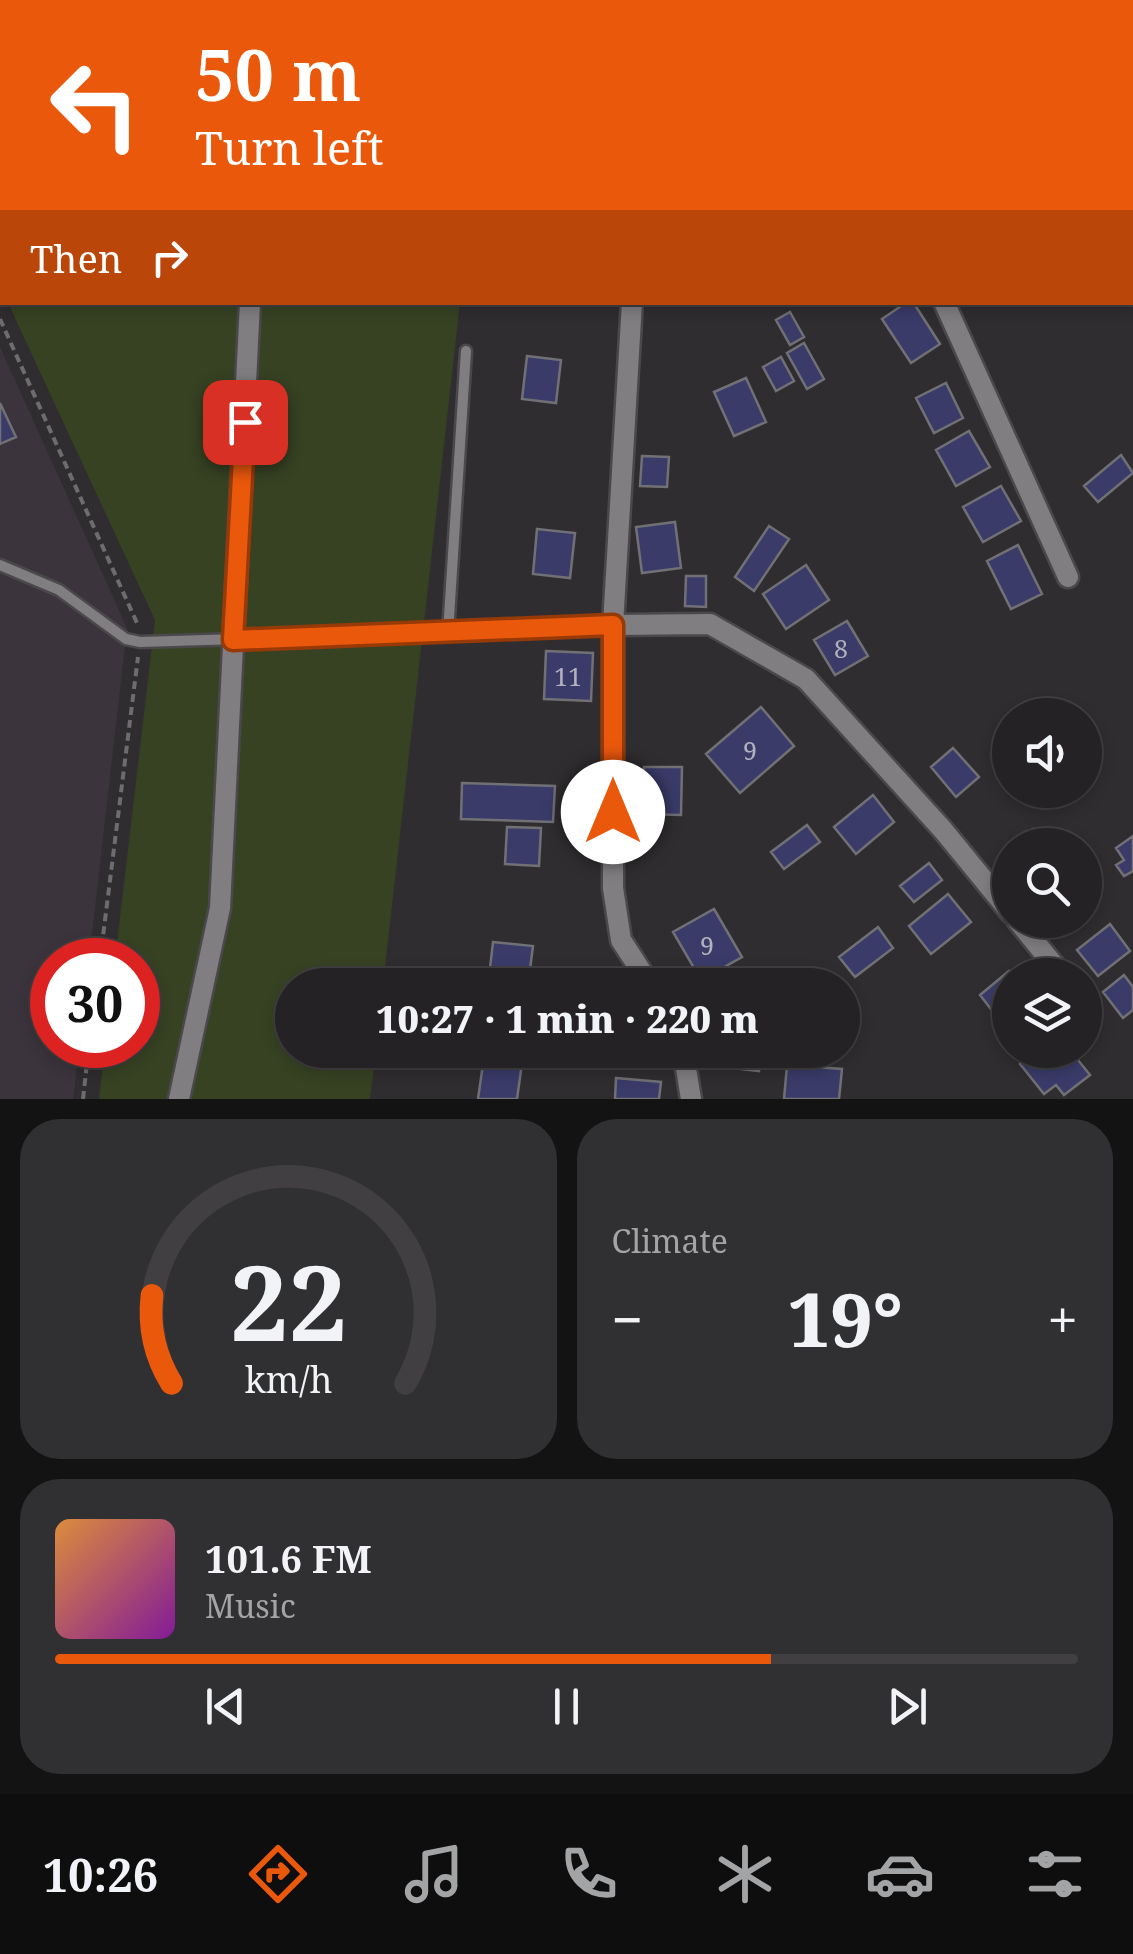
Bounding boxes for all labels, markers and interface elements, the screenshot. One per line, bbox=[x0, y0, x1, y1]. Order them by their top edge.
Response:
text: 50 m bbox=[195, 26, 361, 122]
icon: left bbox=[30, 40, 160, 170]
text: Turn left bbox=[195, 117, 384, 178]
icon: right bbox=[142, 230, 197, 285]
text: Then bbox=[30, 232, 122, 284]
pin bbox=[203, 380, 288, 465]
icon: arrive bbox=[218, 395, 273, 450]
house number: 8 bbox=[834, 631, 848, 665]
house number: 11 bbox=[554, 659, 582, 693]
map controls bbox=[992, 698, 1102, 1068]
button: sound bbox=[992, 698, 1102, 808]
house number: 9 bbox=[743, 733, 757, 767]
position arrow bbox=[561, 760, 665, 864]
button: search bbox=[992, 828, 1102, 938]
house number: 9 bbox=[700, 928, 714, 962]
speed limit sign: 30 bbox=[30, 938, 160, 1068]
button: layers bbox=[992, 958, 1102, 1068]
text: 10:27 · 1 min · 220 m bbox=[376, 992, 759, 1044]
text: Climate bbox=[612, 1219, 728, 1262]
text: 22 bbox=[229, 1230, 347, 1371]
text: 19° bbox=[788, 1267, 903, 1369]
text: − bbox=[612, 1281, 643, 1356]
text: + bbox=[1047, 1281, 1078, 1356]
text: km/h bbox=[244, 1355, 332, 1403]
text: 101.6 FM bbox=[205, 1532, 372, 1584]
text: Music bbox=[205, 1584, 296, 1627]
icon: previous bbox=[198, 1679, 253, 1734]
icon: pause bbox=[539, 1679, 594, 1734]
icon: next bbox=[880, 1679, 935, 1734]
icon: directions bbox=[243, 1839, 313, 1909]
icon: music bbox=[399, 1839, 469, 1909]
icon: phone bbox=[554, 1839, 624, 1909]
icon: climate bbox=[710, 1839, 780, 1909]
icon: car bbox=[865, 1839, 935, 1909]
icon: filters bbox=[1020, 1839, 1090, 1909]
text: 10:26 bbox=[43, 1844, 158, 1905]

